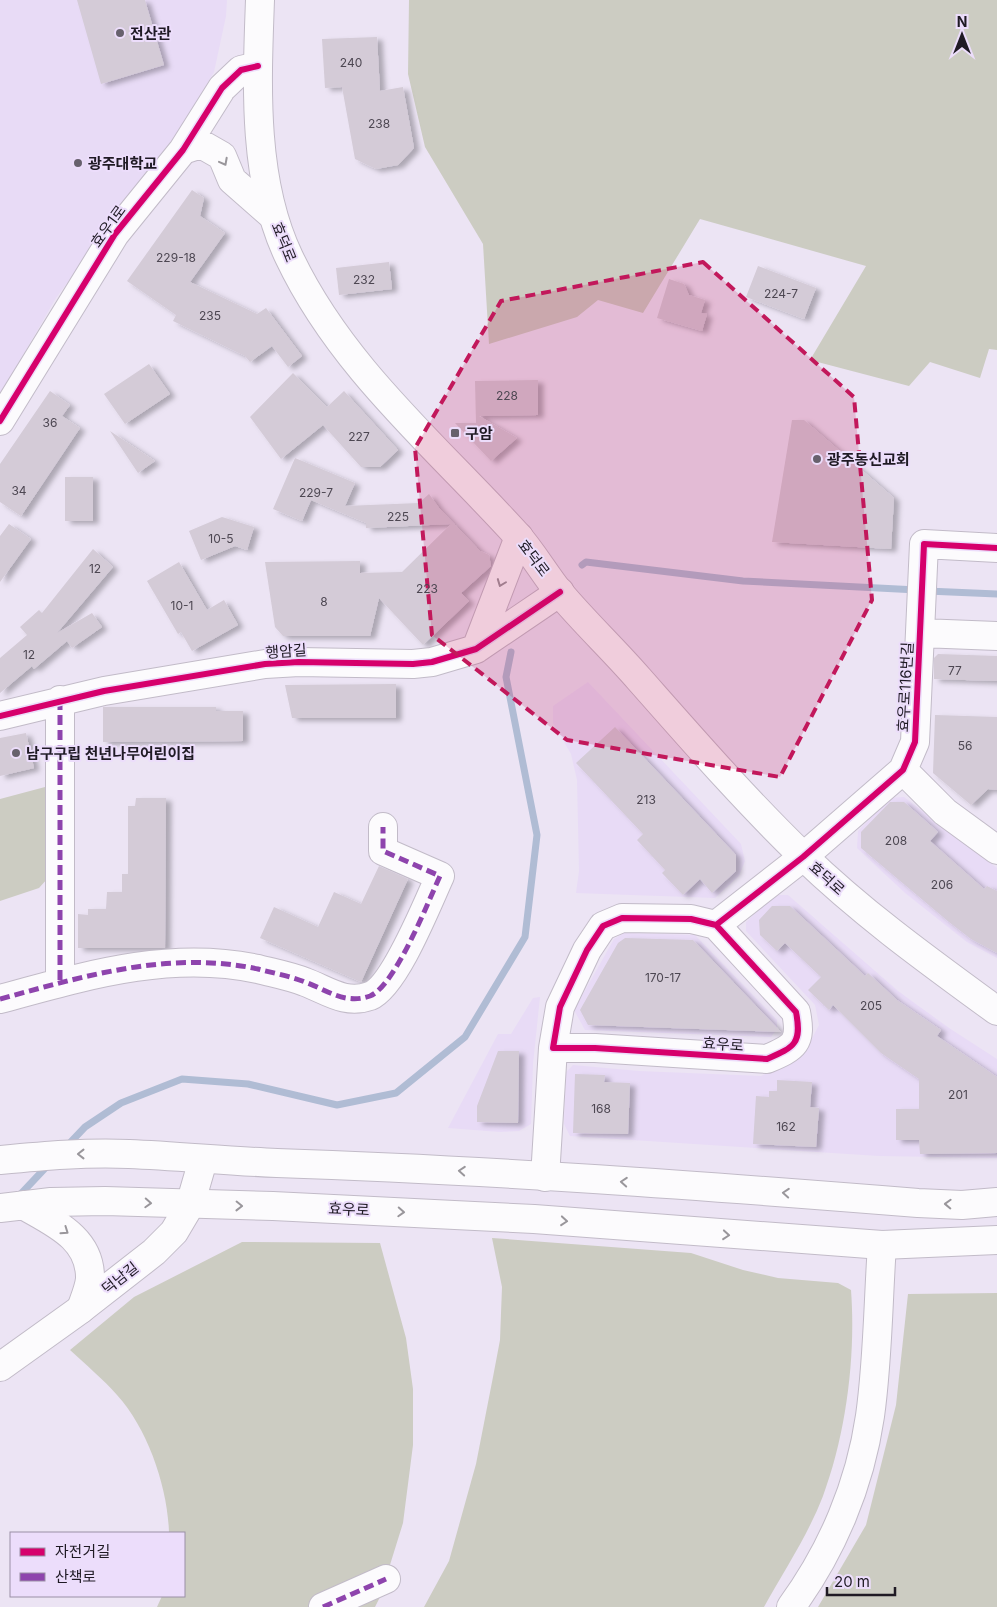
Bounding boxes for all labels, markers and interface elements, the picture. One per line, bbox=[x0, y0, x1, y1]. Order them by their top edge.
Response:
north arrow bbox=[937, 10, 987, 60]
text: N bbox=[957, 13, 967, 30]
place label: 전산관 bbox=[130, 24, 172, 43]
marker: 전산관 bbox=[114, 27, 126, 39]
house number: 240 bbox=[340, 55, 362, 70]
house number: 238 bbox=[368, 116, 390, 131]
place label: 광주대학교 bbox=[88, 154, 157, 173]
marker: 광주대학교 bbox=[72, 157, 84, 169]
one-way arrow bbox=[218, 157, 228, 166]
street label: 효우1로 bbox=[86, 201, 130, 251]
street label: 효덕로 bbox=[267, 219, 301, 265]
house number: 229-18 bbox=[156, 250, 196, 265]
house number: 232 bbox=[353, 272, 375, 287]
house number: 224-7 bbox=[764, 286, 798, 301]
house number: 235 bbox=[199, 308, 221, 323]
house number: 228 bbox=[496, 388, 518, 403]
house number: 36 bbox=[43, 415, 57, 430]
place label: 구암 bbox=[465, 424, 493, 443]
marker: 구암 bbox=[449, 427, 461, 439]
house number: 227 bbox=[348, 429, 370, 444]
place label: 광주동신교회 bbox=[827, 450, 910, 469]
marker: 광주동신교회 bbox=[811, 453, 823, 465]
house number: 34 bbox=[11, 483, 27, 498]
house number: 229-7 bbox=[299, 485, 333, 500]
house number: 225 bbox=[387, 509, 409, 524]
house number: 10-5 bbox=[208, 531, 234, 546]
street label: 효덕로 bbox=[514, 536, 554, 580]
house number: 12 bbox=[89, 561, 101, 576]
one-way arrow bbox=[497, 578, 507, 587]
house number: 223 bbox=[416, 581, 438, 596]
house number: 8 bbox=[320, 594, 328, 609]
house number: 10-1 bbox=[171, 598, 193, 613]
street label: 행암길 bbox=[265, 640, 307, 662]
street label: 효우로116번길 bbox=[893, 641, 917, 733]
house number: 12 bbox=[23, 647, 35, 662]
house number: 77 bbox=[948, 663, 962, 678]
house number: 56 bbox=[958, 738, 972, 753]
place label: 남구구립 천년나무어린이집 bbox=[26, 744, 195, 763]
marker: 남구구립 천년나무어린이집 bbox=[10, 747, 22, 759]
house number: 213 bbox=[636, 792, 656, 807]
house number: 208 bbox=[885, 833, 907, 848]
street label: 효덕로 bbox=[805, 857, 849, 899]
house number: 206 bbox=[931, 877, 953, 892]
house number: 170-17 bbox=[645, 970, 681, 985]
house number: 205 bbox=[860, 998, 882, 1013]
street label: 효우로 bbox=[702, 1033, 744, 1055]
house number: 201 bbox=[948, 1087, 968, 1102]
house number: 168 bbox=[591, 1101, 611, 1116]
house number: 162 bbox=[776, 1119, 796, 1134]
one-way arrow bbox=[77, 1149, 85, 1159]
one-way arrow bbox=[458, 1166, 466, 1177]
one-way arrow bbox=[620, 1177, 628, 1188]
one-way arrow bbox=[782, 1188, 790, 1199]
one-way arrow bbox=[144, 1198, 152, 1208]
street label: 효우로 bbox=[328, 1198, 370, 1220]
one-way arrow bbox=[944, 1199, 952, 1209]
one-way arrow bbox=[235, 1200, 243, 1211]
one-way arrow bbox=[398, 1207, 406, 1217]
one-way arrow bbox=[560, 1216, 568, 1227]
one-way arrow bbox=[59, 1225, 69, 1234]
one-way arrow bbox=[722, 1229, 730, 1240]
street label: 덕남길 bbox=[98, 1258, 142, 1298]
legend bbox=[10, 1532, 185, 1597]
text: 자전거길 bbox=[55, 1542, 110, 1561]
scale bar bbox=[827, 1564, 894, 1596]
text: 산책로 bbox=[55, 1567, 96, 1586]
text: 20 m bbox=[834, 1572, 870, 1591]

